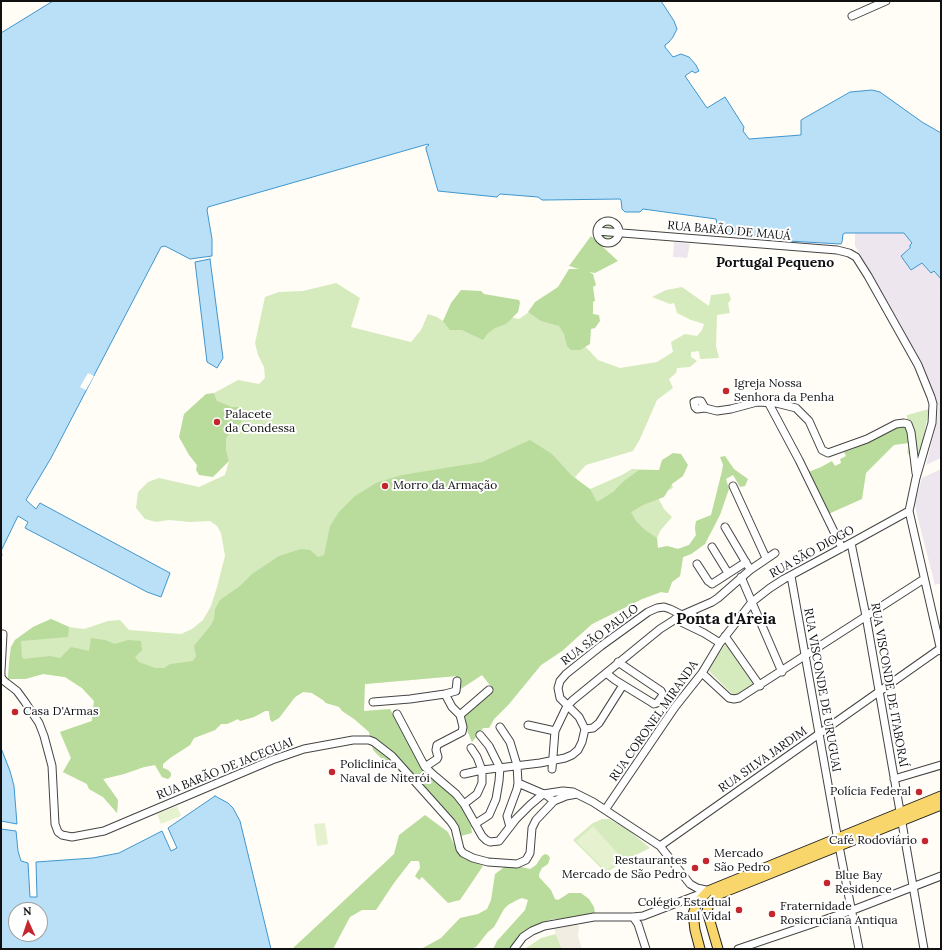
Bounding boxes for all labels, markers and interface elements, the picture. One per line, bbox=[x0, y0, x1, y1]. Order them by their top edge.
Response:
street label: RUA BARÃO DE MAUÁ bbox=[667, 218, 791, 244]
district label: Portugal Pequeno bbox=[716, 255, 834, 271]
place label: Igreja Nossa Senhora da Penha bbox=[734, 377, 834, 405]
marker: Igreja Nossa Senhora da Penha bbox=[721, 386, 731, 396]
place label: Palacete da Condessa bbox=[225, 408, 295, 436]
marker: Palacete da Condessa bbox=[212, 417, 222, 427]
place label: Morro da Armação bbox=[393, 479, 497, 493]
marker: Morro da Armação bbox=[380, 481, 390, 491]
street label: RUA SÃO DIOGO bbox=[767, 523, 857, 581]
street label: RUA SÃO PAULO bbox=[558, 601, 642, 669]
street label: RUA VISCONDE DE ITABORAÍ bbox=[867, 602, 911, 768]
street label: RUA VISCONDE DE URUGUAI bbox=[800, 607, 844, 773]
district label: Ponta d'Areia bbox=[676, 609, 776, 629]
street label: RUA CORONEL MIRANDA bbox=[607, 658, 701, 784]
place label: Casa D'Armas bbox=[23, 705, 99, 719]
marker: Casa D'Armas bbox=[10, 707, 20, 717]
street label: RUA SILVA JARDIM bbox=[716, 724, 810, 796]
street label: RUA BARÃO DE JACEGUAI bbox=[155, 735, 295, 803]
place label: Policlinica Naval de Niterói bbox=[340, 758, 430, 786]
marker: Policlinica Naval de Niterói bbox=[327, 767, 337, 777]
place label: Polícia Federal bbox=[830, 785, 911, 799]
marker: Polícia Federal bbox=[914, 787, 924, 797]
place label: Café Rodoviário bbox=[829, 834, 917, 848]
marker: Café Rodoviário bbox=[920, 836, 930, 846]
place label: Mercado São Pedro bbox=[714, 847, 770, 875]
place label: Restaurantes Mercado de São Pedro bbox=[562, 854, 687, 882]
marker: Mercado São Pedro bbox=[701, 856, 711, 866]
marker: Restaurantes Mercado de São Pedro bbox=[690, 863, 700, 873]
place label: Blue Bay Residence bbox=[835, 869, 892, 897]
marker: Blue Bay Residence bbox=[822, 878, 832, 888]
place label: Colégio Estadual Raul Vidal bbox=[638, 896, 731, 924]
place label: Fraternidade Rosicruciana Antiqua bbox=[780, 900, 898, 928]
north arrow bbox=[8, 902, 48, 942]
text: N bbox=[23, 904, 32, 918]
marker: Colégio Estadual Raul Vidal bbox=[734, 905, 744, 915]
marker: Fraternidade Rosicruciana Antiqua bbox=[767, 909, 777, 919]

